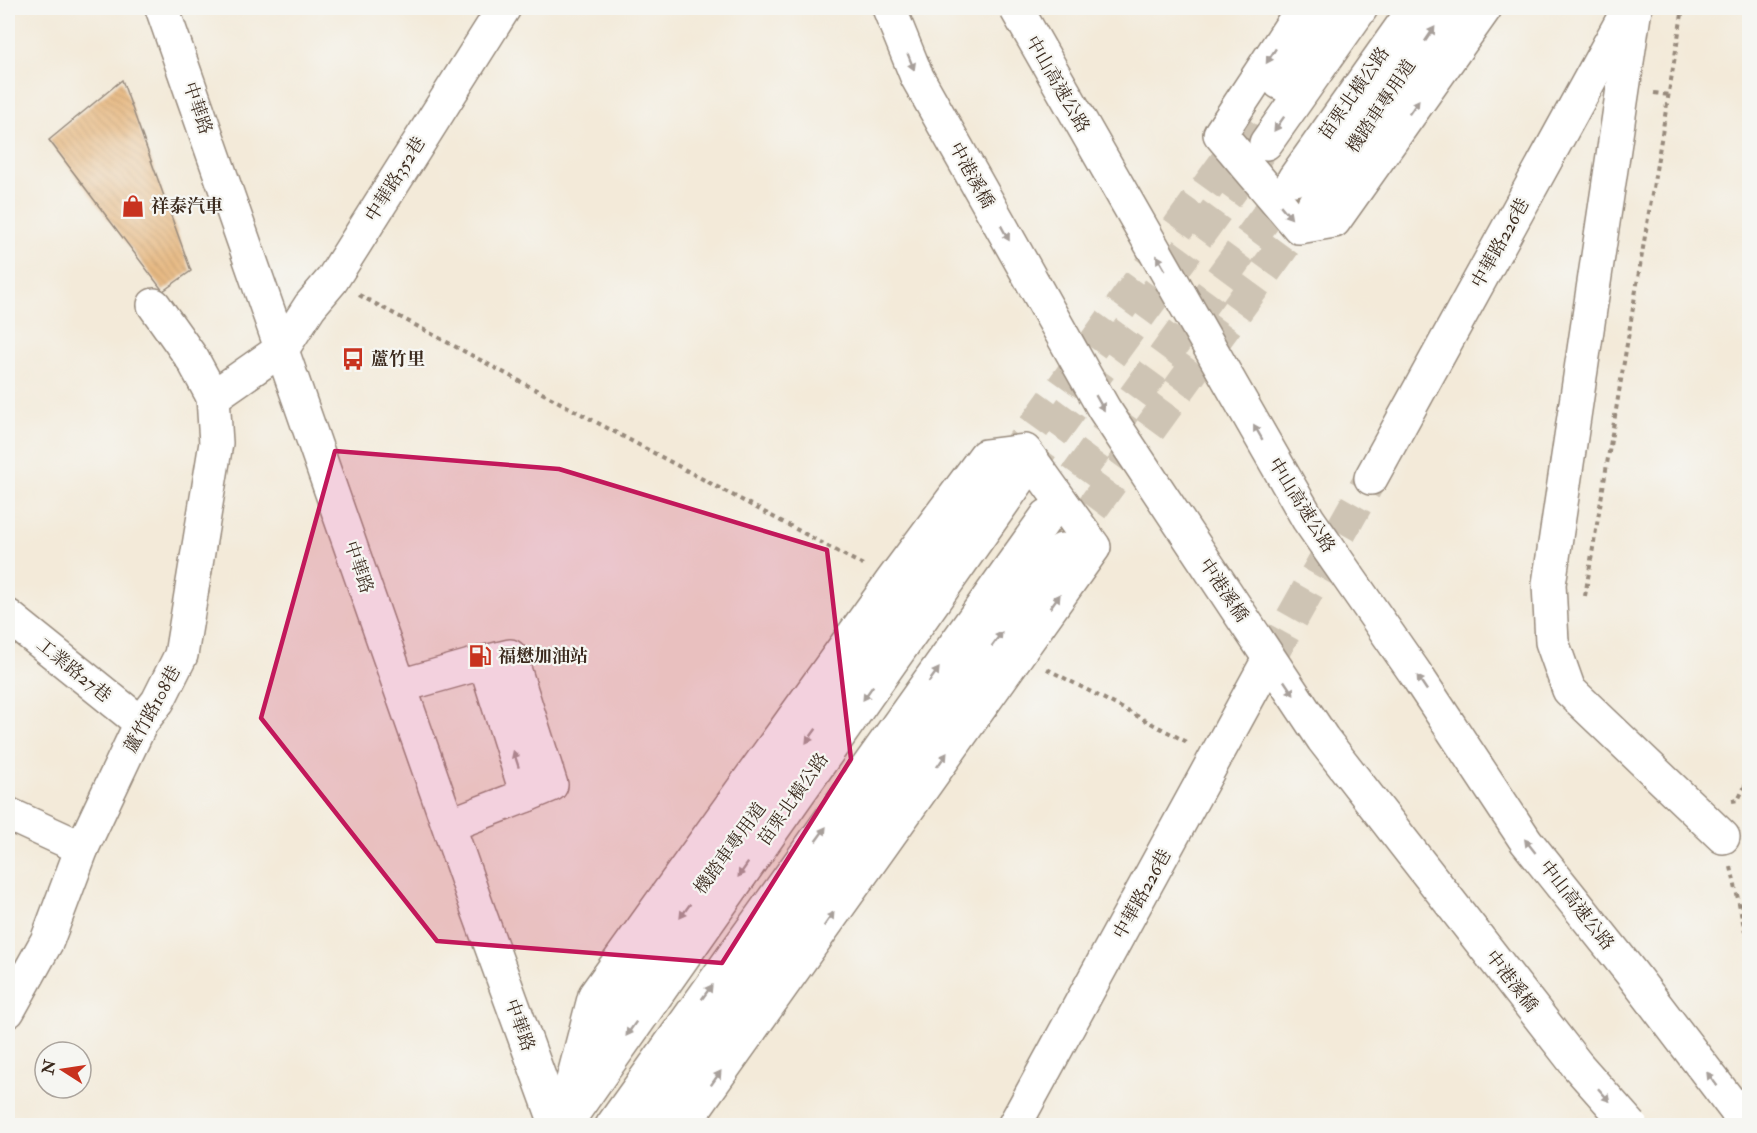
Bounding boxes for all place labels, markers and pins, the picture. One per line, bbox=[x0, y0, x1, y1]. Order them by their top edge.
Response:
shop icon: 祥泰汽車 bbox=[120, 193, 146, 219]
place label: 祥泰汽車 bbox=[151, 195, 223, 218]
bus stop icon: 蘆竹里 bbox=[340, 346, 366, 372]
place label: 蘆竹里 bbox=[371, 348, 425, 371]
fuel station icon: 福懋加油站 bbox=[467, 643, 493, 669]
place label: 福懋加油站 bbox=[498, 645, 588, 668]

